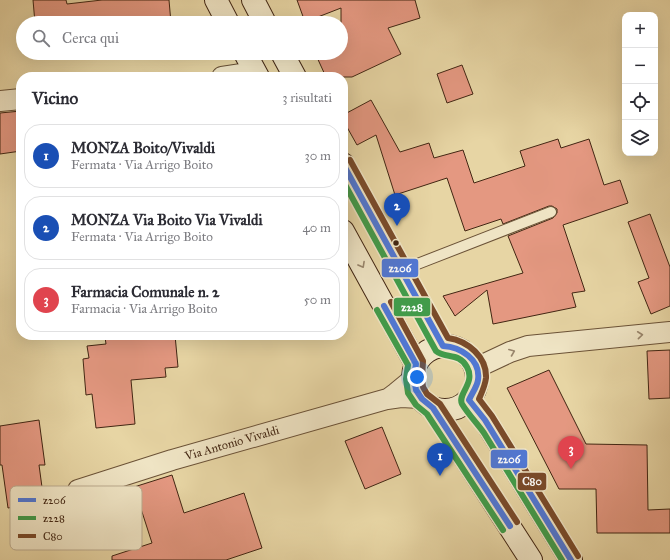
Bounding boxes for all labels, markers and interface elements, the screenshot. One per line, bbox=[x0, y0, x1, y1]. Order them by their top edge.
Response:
map controls bbox=[622, 12, 658, 156]
button: + bbox=[622, 12, 658, 48]
search box bbox=[16, 16, 348, 60]
icon: search bbox=[30, 27, 52, 49]
text: Cerca qui bbox=[62, 29, 119, 47]
button: − bbox=[622, 48, 658, 84]
button: locate bbox=[622, 84, 658, 120]
text: Vicino bbox=[32, 88, 78, 109]
text: 3 risultati bbox=[282, 90, 332, 106]
button: layers bbox=[622, 120, 658, 156]
text: MONZA Boito/Vivaldi bbox=[71, 139, 215, 157]
text: 1 bbox=[43, 148, 49, 164]
text: 30 m bbox=[305, 148, 331, 164]
text: Fermata · Via Arrigo Boito bbox=[71, 157, 213, 173]
pin: 2 bbox=[384, 193, 410, 226]
text: MONZA Via Boito Via Vivaldi bbox=[71, 211, 263, 229]
text: 2 bbox=[43, 220, 49, 236]
text: 40 m bbox=[302, 220, 331, 236]
text: Fermata · Via Arrigo Boito bbox=[71, 229, 213, 245]
unlabelled marker bbox=[391, 238, 401, 248]
line badge: z206 bbox=[381, 258, 419, 278]
one-way arrow bbox=[357, 261, 364, 268]
text: z206 bbox=[389, 262, 413, 275]
text: Farmacia Comunale n. 2 bbox=[71, 283, 220, 301]
text: 3 bbox=[43, 292, 49, 308]
text: 50 m bbox=[304, 292, 331, 308]
line badge: z228 bbox=[393, 297, 431, 317]
text: Farmacia · Via Arrigo Boito bbox=[71, 301, 217, 317]
text: z228 bbox=[401, 301, 423, 314]
one-way arrow bbox=[637, 330, 643, 339]
one-way arrow bbox=[508, 348, 515, 356]
your location bbox=[407, 367, 427, 387]
street label: Via Antonio Vivaldi bbox=[182, 423, 281, 463]
pin: 3 bbox=[558, 436, 584, 469]
pin: 1 bbox=[427, 443, 453, 476]
line badge: z206 bbox=[490, 449, 528, 469]
text: z206 bbox=[498, 453, 522, 466]
line badge: C80 bbox=[517, 472, 547, 491]
text: C80 bbox=[522, 475, 542, 488]
legend bbox=[10, 486, 142, 550]
text: z206 bbox=[43, 494, 66, 507]
text: z228 bbox=[43, 512, 65, 525]
text: C80 bbox=[43, 530, 63, 543]

